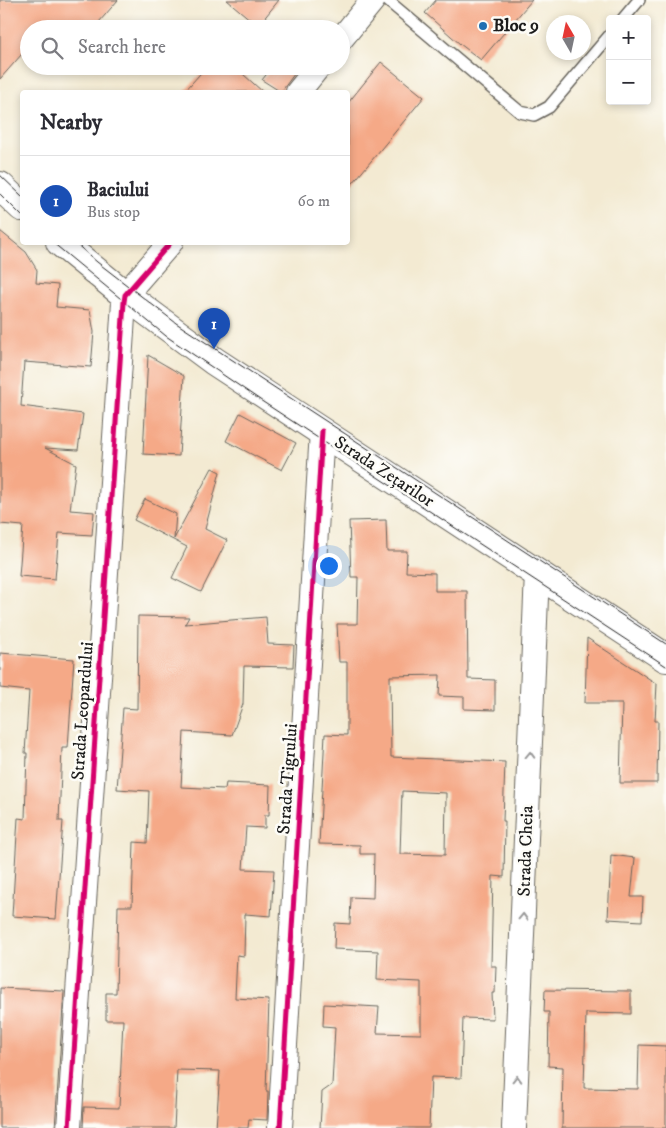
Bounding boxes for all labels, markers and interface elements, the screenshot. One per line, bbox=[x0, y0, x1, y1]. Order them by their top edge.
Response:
place label: Bloc 9 bbox=[493, 15, 539, 37]
north arrow bbox=[546, 15, 591, 60]
map controls bbox=[606, 15, 651, 105]
button: + bbox=[606, 15, 651, 60]
search box bbox=[20, 20, 350, 75]
marker: Bloc 9 bbox=[477, 20, 489, 32]
icon: search bbox=[38, 34, 66, 62]
text: Search here bbox=[78, 36, 166, 59]
button: − bbox=[606, 60, 651, 105]
text: Nearby bbox=[40, 110, 102, 136]
text: Baciului bbox=[87, 179, 149, 202]
text: 1 bbox=[53, 191, 59, 211]
text: 60 m bbox=[298, 191, 330, 211]
text: Bus stop bbox=[87, 202, 140, 222]
pin: 1 bbox=[198, 308, 230, 349]
street label: Strada Zețarilor bbox=[330, 432, 438, 513]
your location bbox=[316, 553, 342, 579]
street label: Strada Leopardului bbox=[67, 641, 99, 781]
street label: Strada Tigrului bbox=[273, 723, 303, 835]
one-way arrow bbox=[525, 750, 535, 758]
street label: Strada Cheia bbox=[513, 805, 539, 897]
one-way arrow bbox=[518, 913, 529, 921]
one-way arrow bbox=[511, 1075, 522, 1083]

